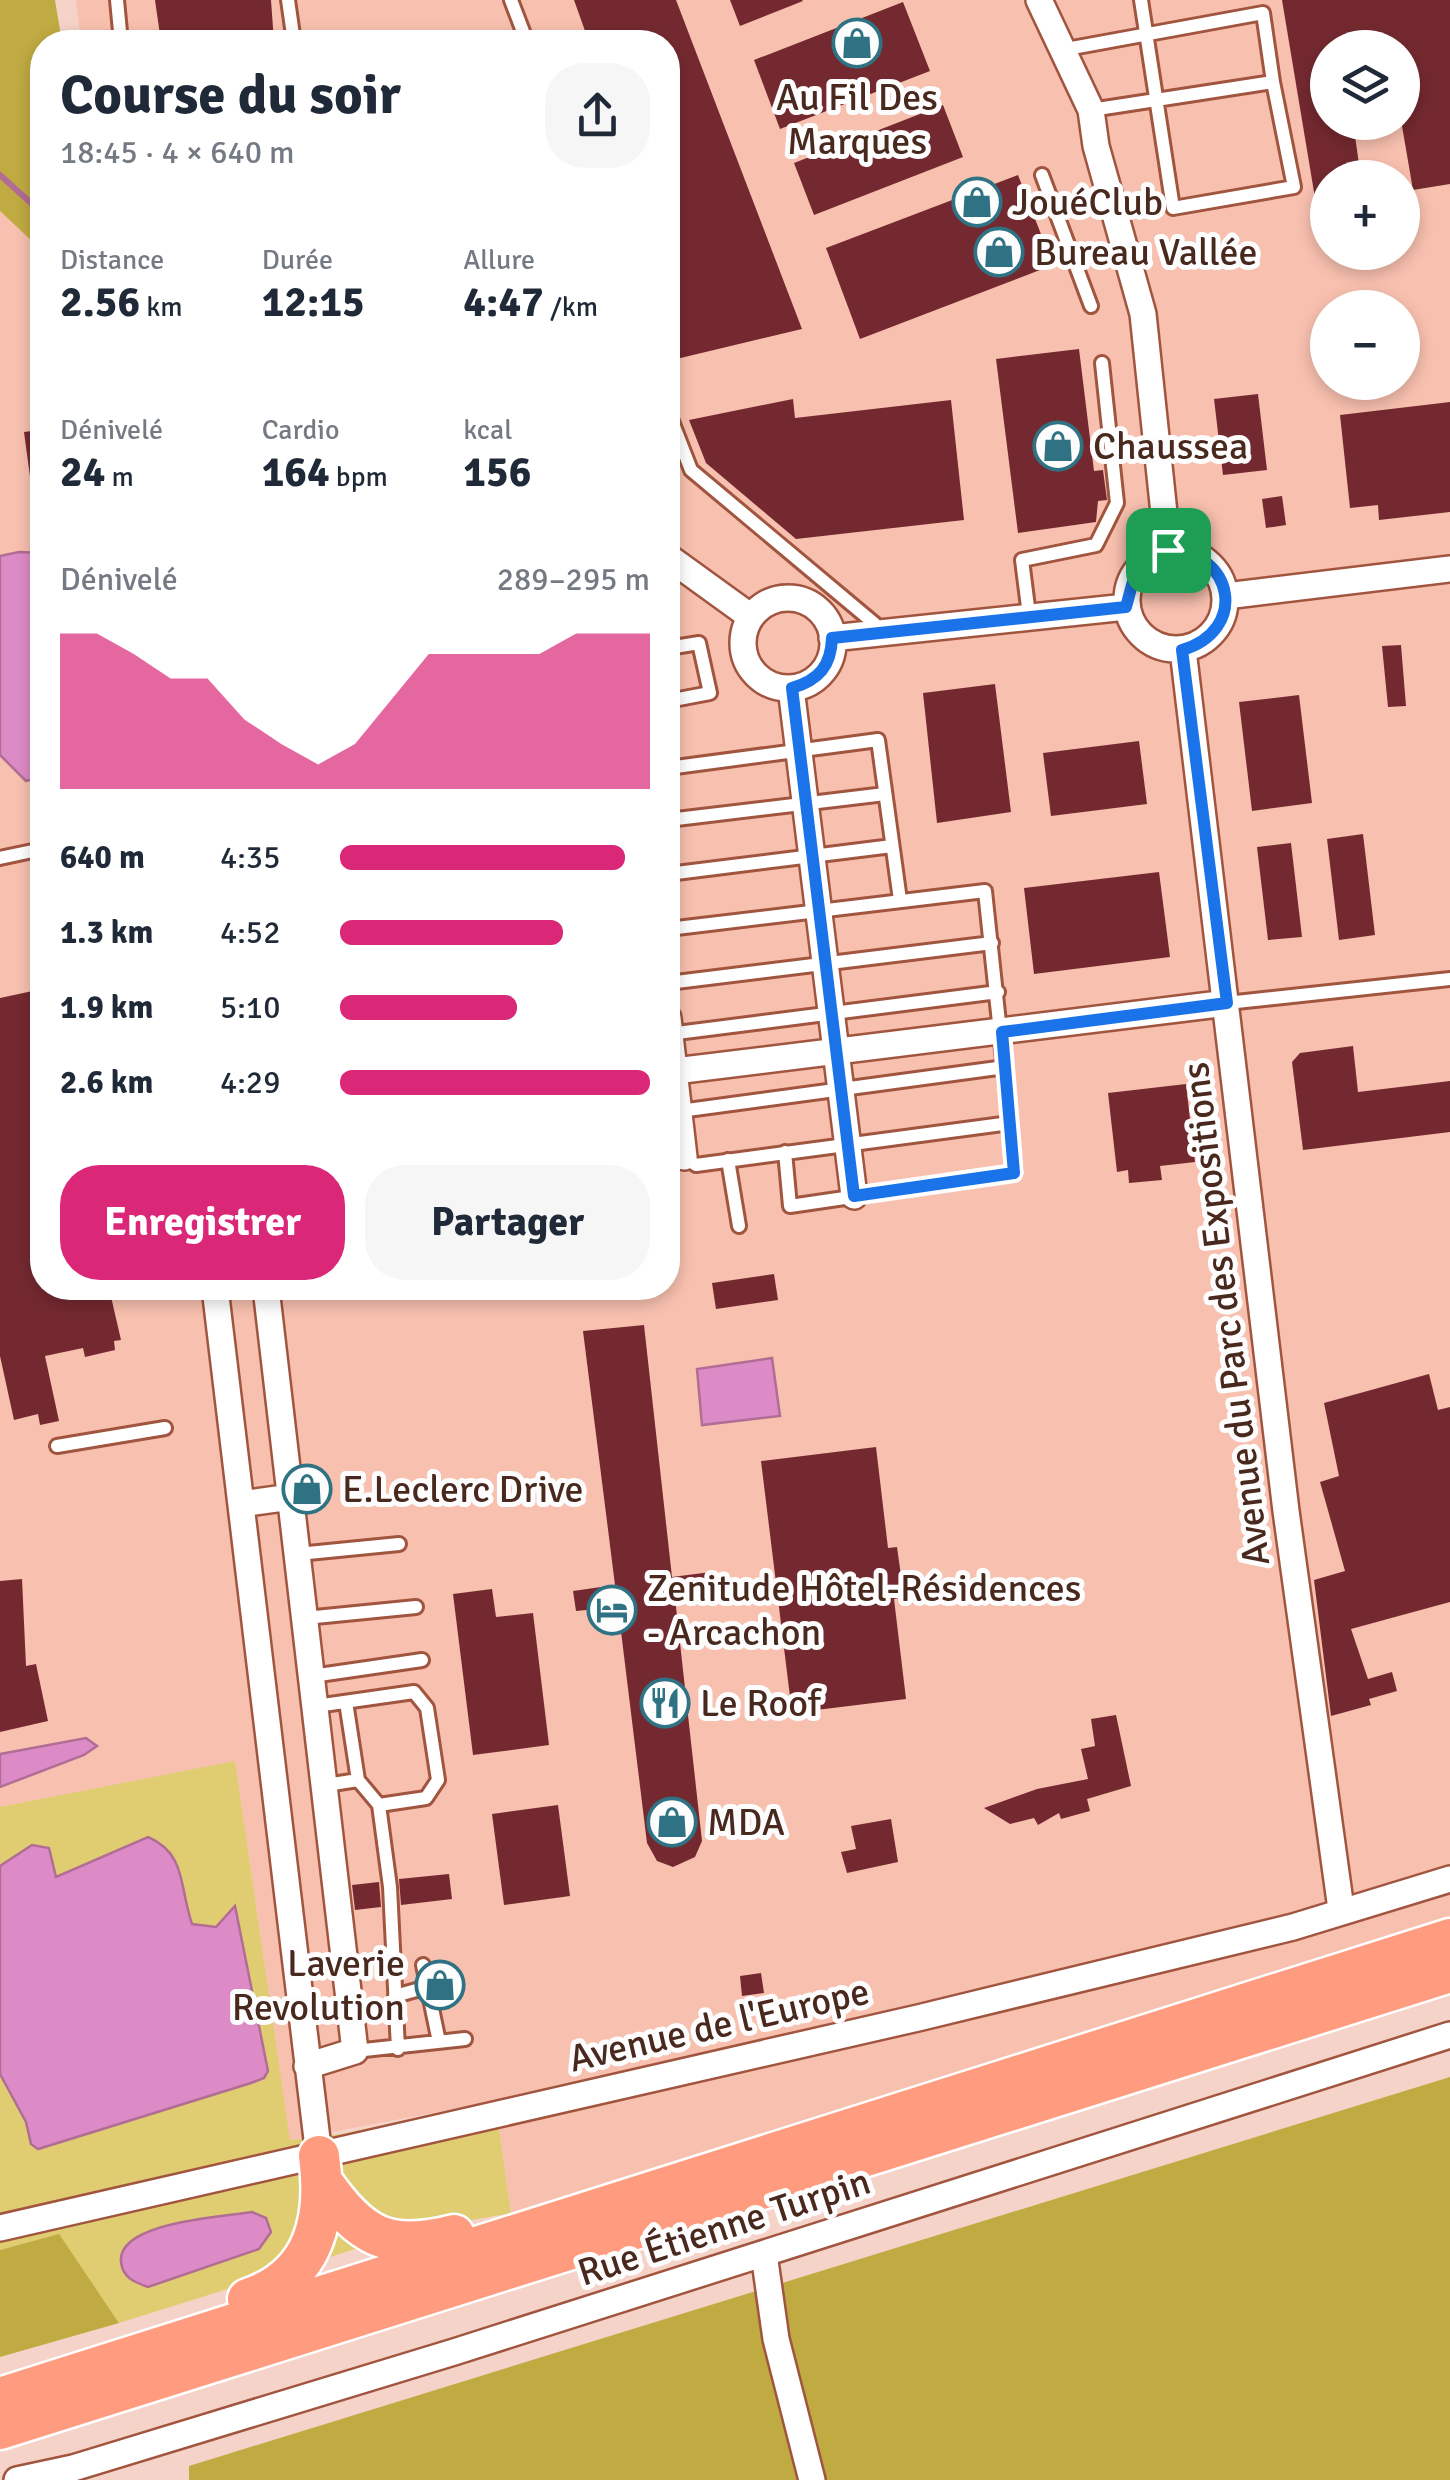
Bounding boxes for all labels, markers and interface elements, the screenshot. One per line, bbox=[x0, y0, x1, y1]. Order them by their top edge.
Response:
shop icon: Au Fil Des Marques bbox=[831, 17, 883, 69]
map controls bbox=[1310, 30, 1420, 400]
button: layers bbox=[1310, 30, 1420, 140]
text: Course du soir bbox=[60, 61, 401, 129]
button: share bbox=[545, 63, 650, 168]
place label: Au Fil Des Marques bbox=[776, 74, 938, 165]
text: 18:45 · 4 × 640 m bbox=[60, 133, 295, 172]
button: + bbox=[1310, 160, 1420, 270]
shop icon: JouéClub bbox=[951, 176, 1003, 228]
place label: JouéClub bbox=[1012, 179, 1163, 226]
shop icon: Bureau Vallée bbox=[973, 226, 1025, 278]
place label: Bureau Vallée bbox=[1034, 229, 1258, 276]
text: Distance bbox=[60, 243, 164, 277]
text: Durée bbox=[262, 243, 333, 277]
text: Allure bbox=[463, 243, 535, 277]
text: 2.56 bbox=[60, 277, 140, 328]
text: 12:15 bbox=[262, 277, 365, 328]
text: 4:47 bbox=[463, 277, 544, 328]
text: km bbox=[140, 290, 183, 324]
text: /km bbox=[544, 290, 598, 324]
button: − bbox=[1310, 290, 1420, 400]
text: Dénivelé bbox=[60, 413, 163, 447]
text: Cardio bbox=[262, 413, 340, 447]
text: kcal bbox=[463, 413, 512, 447]
shop icon: Chaussea bbox=[1032, 420, 1084, 472]
place label: Chaussea bbox=[1093, 423, 1248, 470]
text: 24 bbox=[60, 447, 105, 498]
text: 164 bbox=[262, 447, 330, 498]
text: 156 bbox=[463, 447, 531, 498]
text: m bbox=[105, 460, 134, 494]
text: bpm bbox=[330, 460, 388, 494]
pin bbox=[1126, 508, 1211, 593]
icon: arrive bbox=[1141, 523, 1196, 578]
text: Dénivelé bbox=[60, 560, 178, 599]
text: 289–295 m bbox=[497, 560, 650, 599]
text: 640 m bbox=[60, 838, 145, 877]
text: 4:35 bbox=[220, 838, 280, 877]
text: 1.3 km bbox=[60, 913, 153, 952]
text: 4:52 bbox=[220, 913, 280, 952]
text: 1.9 km bbox=[60, 988, 153, 1027]
text: 5:10 bbox=[220, 988, 280, 1027]
street label: Avenue du Parc des Expositions bbox=[1172, 1060, 1280, 1568]
text: 2.6 km bbox=[60, 1063, 153, 1102]
text: 4:29 bbox=[220, 1063, 280, 1102]
button: Enregistrer bbox=[60, 1165, 345, 1280]
button: Partager bbox=[365, 1165, 650, 1280]
shop icon: E.Leclerc Drive bbox=[281, 1463, 333, 1515]
place label: E.Leclerc Drive bbox=[342, 1466, 584, 1513]
place label: Zenitude Hôtel-Résidences - Arcachon bbox=[647, 1565, 1081, 1656]
hotel icon: Zenitude Hôtel-Résidences - Arcachon bbox=[586, 1584, 638, 1636]
restaurant icon: Le Roof bbox=[639, 1677, 691, 1729]
place label: Le Roof bbox=[700, 1680, 823, 1727]
shop icon: MDA bbox=[646, 1796, 698, 1848]
place label: MDA bbox=[707, 1799, 785, 1846]
place label: Laverie Revolution bbox=[232, 1940, 405, 2031]
shop icon: Laverie Revolution bbox=[414, 1959, 466, 2011]
street label: Avenue de l'Europe bbox=[564, 1968, 874, 2082]
street label: Rue Étienne Turpin bbox=[572, 2158, 876, 2296]

